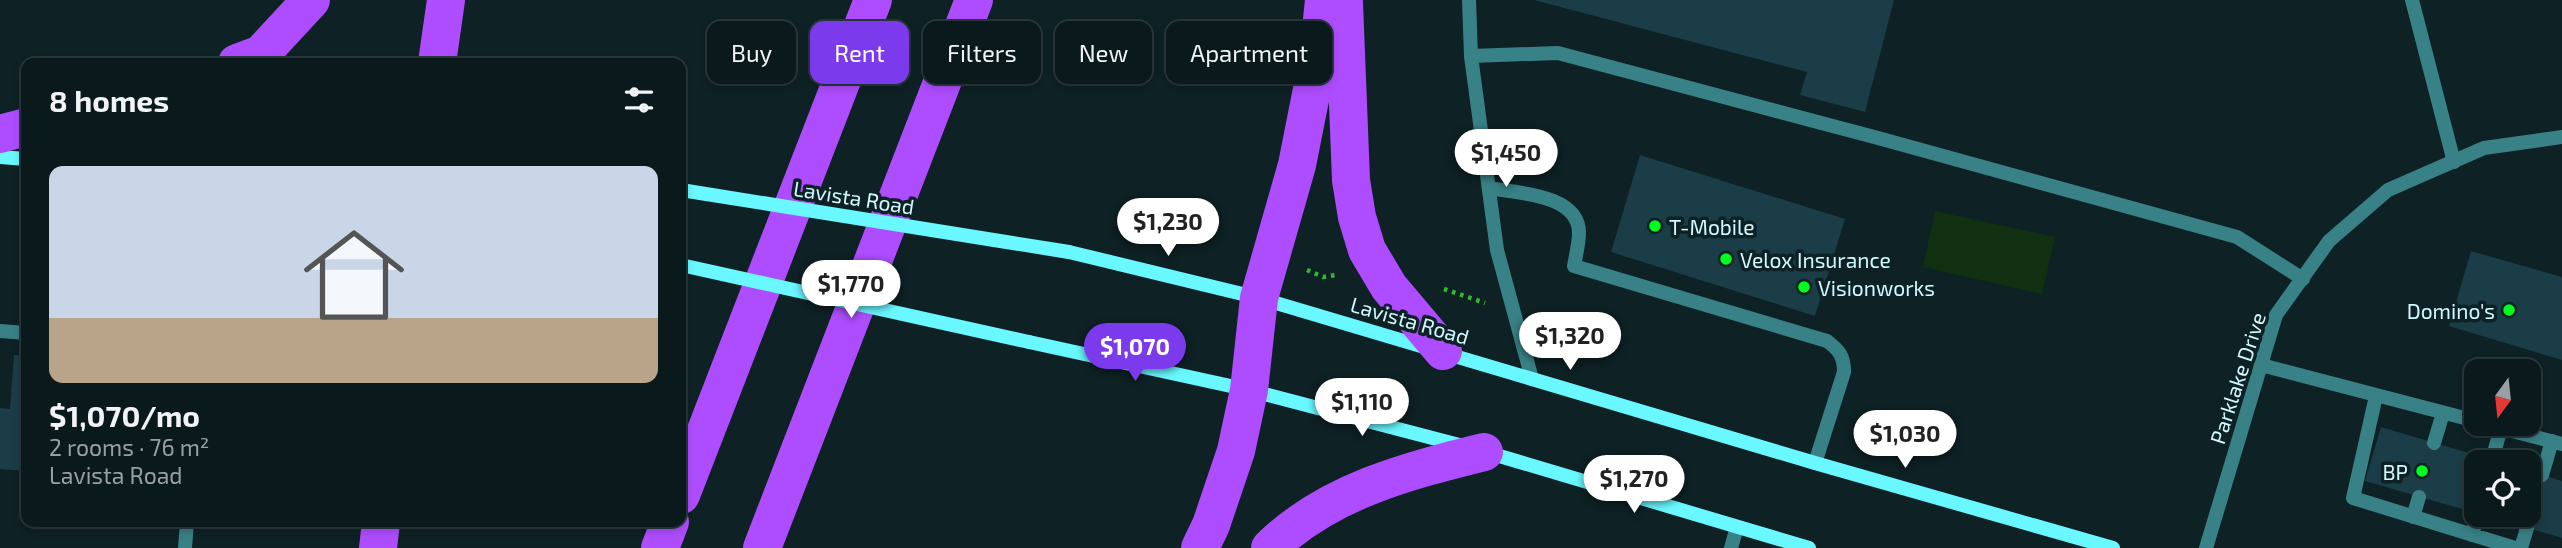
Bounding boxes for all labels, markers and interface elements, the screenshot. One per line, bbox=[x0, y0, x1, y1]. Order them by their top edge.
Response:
chip: Buy bbox=[707, 21, 796, 84]
chip: Rent bbox=[810, 21, 909, 84]
chip: Filters bbox=[923, 21, 1041, 84]
chip: New bbox=[1055, 21, 1152, 84]
chip: Apartment bbox=[1166, 21, 1332, 84]
icon: filters bbox=[620, 81, 658, 119]
text: 8 homes bbox=[49, 82, 169, 118]
pin: $1,450 bbox=[1449, 130, 1563, 189]
text: $1,450 bbox=[1471, 138, 1541, 166]
street label: Lavista Road bbox=[792, 175, 916, 219]
pin: $1,230 bbox=[1111, 198, 1225, 258]
text: $1,230 bbox=[1133, 207, 1203, 235]
icon: home bbox=[291, 212, 417, 338]
place label: T-Mobile bbox=[1669, 214, 1755, 239]
marker: T-Mobile bbox=[1647, 218, 1663, 234]
place label: Velox Insurance bbox=[1740, 247, 1891, 272]
marker: Velox Insurance bbox=[1718, 251, 1734, 267]
pin: $1,770 bbox=[794, 260, 908, 320]
text: $1,770 bbox=[818, 269, 884, 297]
place label: Visionworks bbox=[1818, 275, 1935, 300]
marker: Visionworks bbox=[1796, 279, 1812, 295]
street label: Lavista Road bbox=[1348, 291, 1472, 349]
place label: Domino's bbox=[2407, 298, 2495, 323]
marker: Domino's bbox=[2501, 302, 2517, 318]
street label: Parklake Drive bbox=[2204, 309, 2270, 447]
pin: $1,320 bbox=[1513, 312, 1627, 372]
text: $1,320 bbox=[1535, 321, 1605, 349]
pin: $1,070 bbox=[1078, 324, 1192, 383]
text: $1,070 bbox=[1100, 332, 1170, 360]
north arrow bbox=[2464, 359, 2541, 436]
map controls bbox=[2464, 359, 2541, 527]
pin: $1,110 bbox=[1305, 378, 1419, 438]
text: $1,110 bbox=[1331, 387, 1393, 415]
text: $1,070/mo bbox=[49, 397, 200, 433]
pin: $1,030 bbox=[1848, 410, 1962, 470]
text: $1,030 bbox=[1870, 419, 1940, 447]
text: 2 rooms · 76 m² bbox=[49, 433, 209, 461]
button: locate bbox=[2464, 450, 2541, 527]
pin: $1,270 bbox=[1577, 456, 1691, 515]
place label: BP bbox=[2383, 459, 2408, 484]
text: Lavista Road bbox=[49, 461, 183, 489]
marker: BP bbox=[2414, 463, 2430, 479]
text: $1,270 bbox=[1600, 464, 1668, 492]

